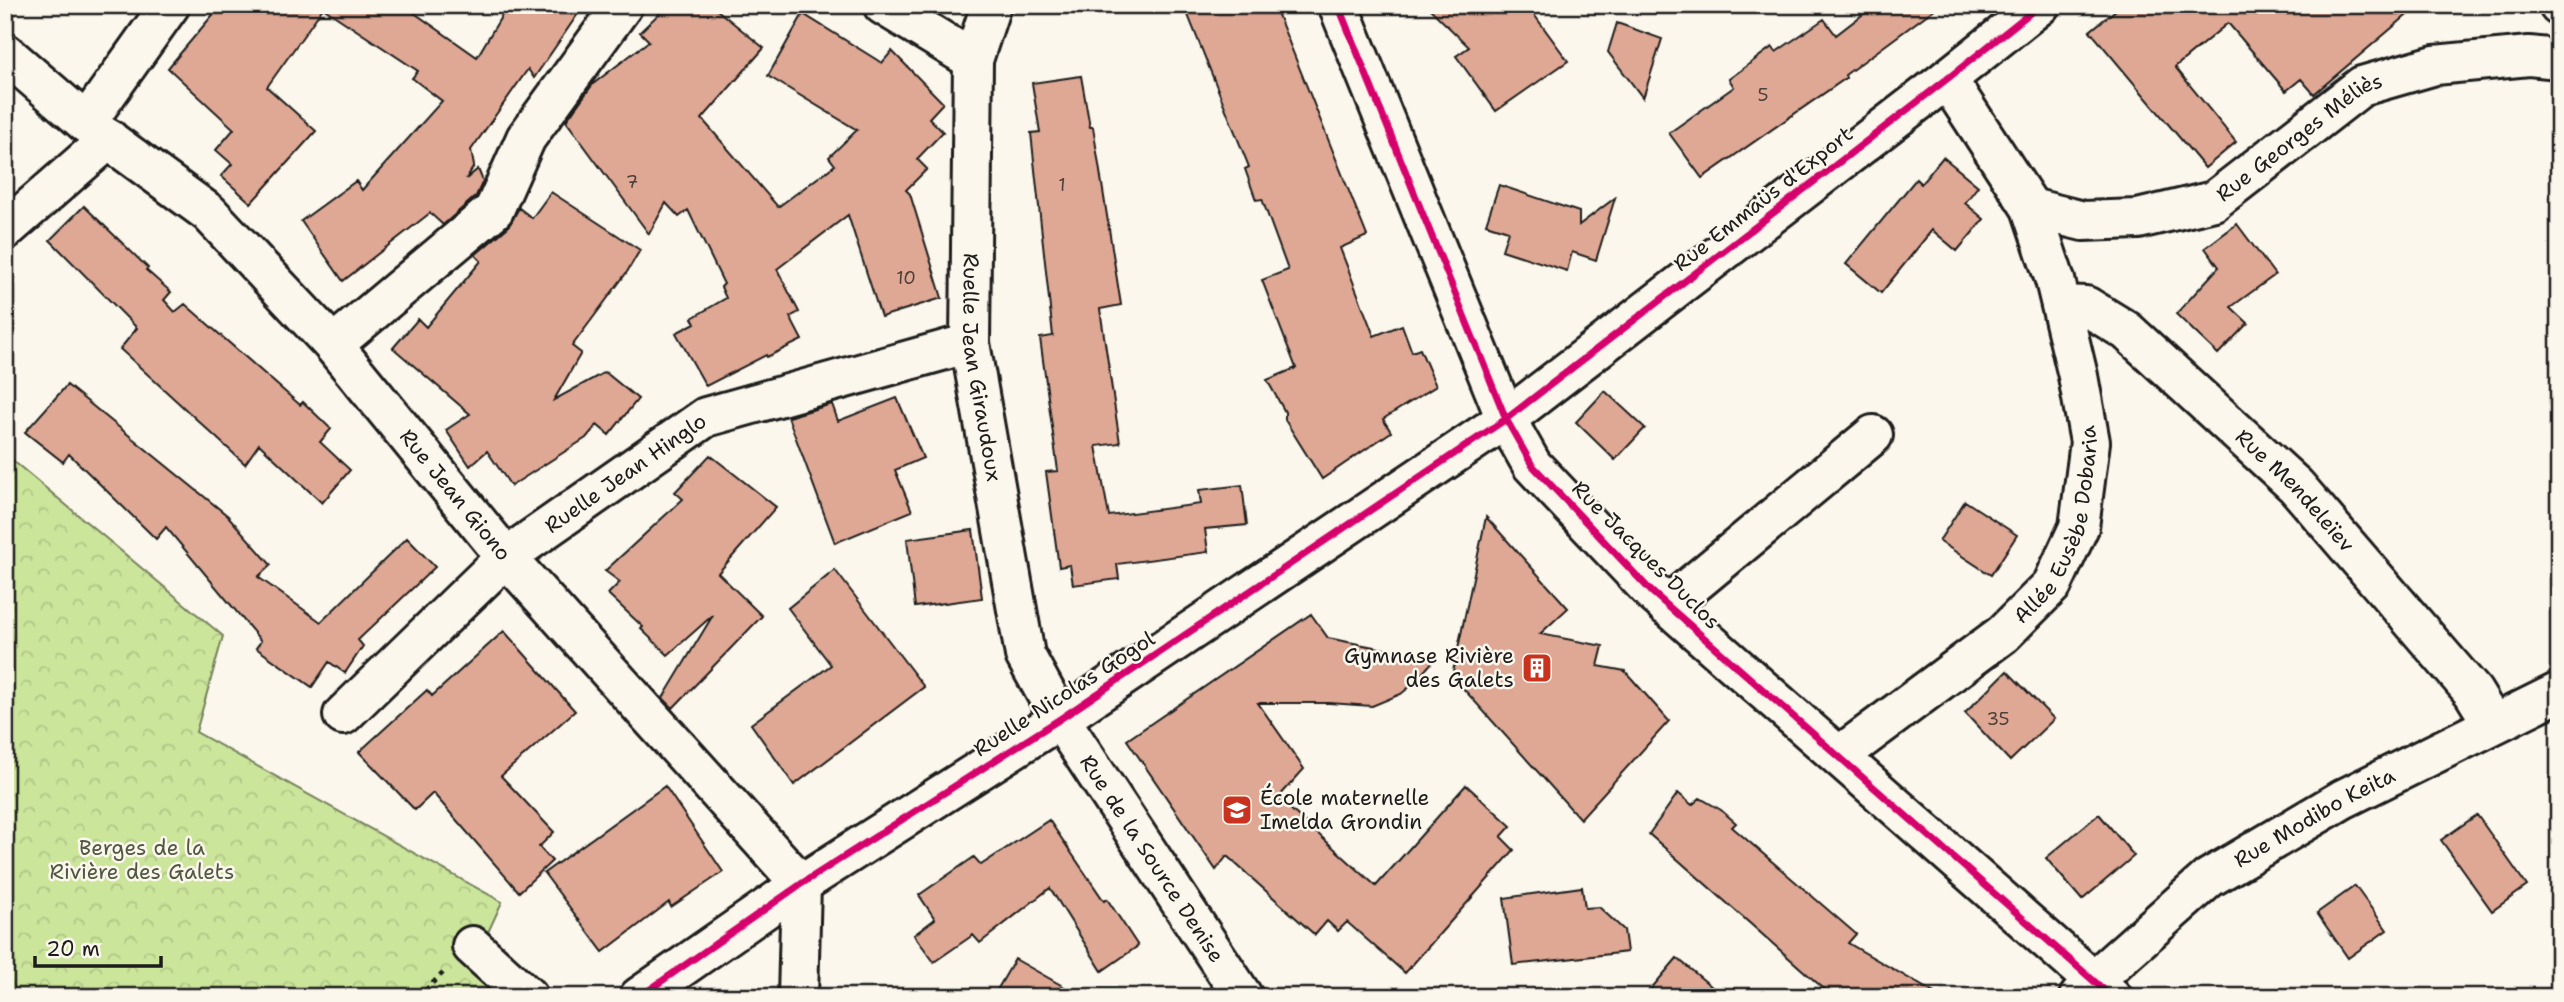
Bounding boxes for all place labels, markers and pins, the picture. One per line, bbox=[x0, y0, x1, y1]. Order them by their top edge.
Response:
place label: Gymnase Rivière des Galets bbox=[1344, 642, 1514, 694]
building icon: Gymnase Rivière des Galets bbox=[1520, 651, 1554, 685]
place label: École maternelle Imelda Grondin bbox=[1260, 783, 1429, 836]
school or university icon: École maternelle Imelda Grondin bbox=[1220, 793, 1254, 827]

